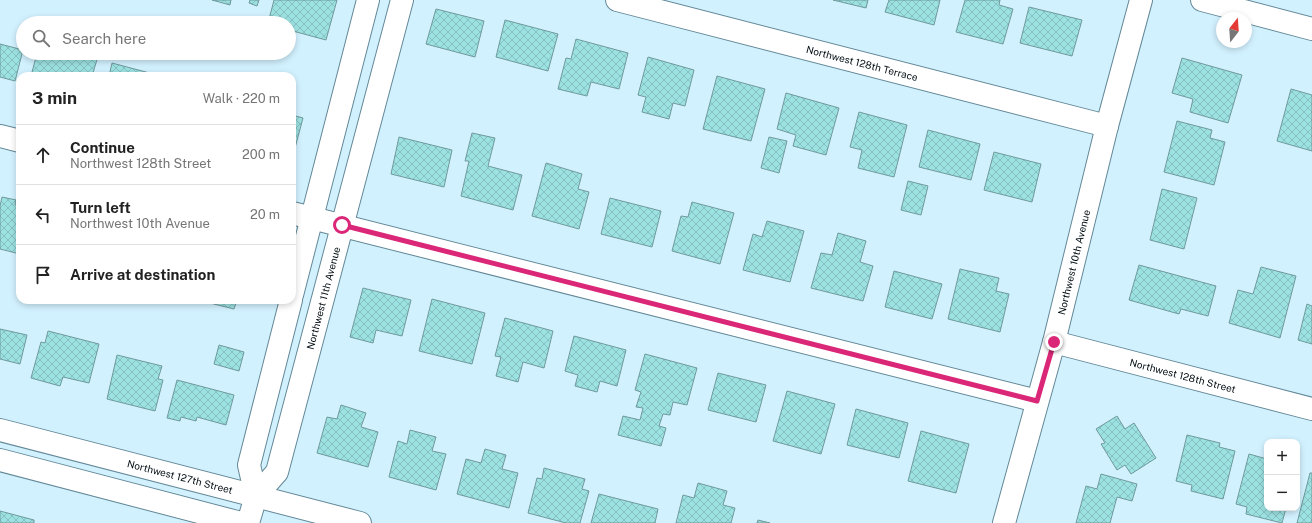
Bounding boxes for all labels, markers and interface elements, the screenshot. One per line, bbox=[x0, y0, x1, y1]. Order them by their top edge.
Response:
north arrow bbox=[1216, 12, 1252, 48]
search box bbox=[16, 16, 296, 60]
icon: search bbox=[30, 27, 52, 49]
text: Search here bbox=[62, 30, 146, 47]
street label: Northwest 128th Terrace bbox=[805, 43, 919, 83]
text: 3 min bbox=[32, 88, 77, 108]
text: Walk · 220 m bbox=[203, 91, 280, 106]
text: Continue bbox=[70, 139, 135, 156]
icon: ahead bbox=[32, 144, 54, 166]
text: 200 m bbox=[242, 147, 280, 162]
text: Northwest 128th Street bbox=[70, 156, 211, 171]
text: Turn left bbox=[70, 199, 131, 216]
icon: left bbox=[32, 204, 54, 226]
text: 20 m bbox=[250, 207, 280, 222]
street label: Northwest 10th Avenue bbox=[1055, 208, 1092, 316]
text: Northwest 10th Avenue bbox=[70, 216, 210, 231]
route start bbox=[333, 216, 351, 234]
street label: Northwest 11th Avenue bbox=[304, 245, 342, 351]
icon: arrive bbox=[32, 264, 54, 286]
text: Arrive at destination bbox=[70, 266, 215, 283]
route end bbox=[1045, 333, 1063, 351]
street label: Northwest 128th Street bbox=[1129, 356, 1237, 395]
map controls bbox=[1264, 439, 1300, 511]
button: + bbox=[1264, 439, 1300, 475]
street label: Northwest 127th Street bbox=[126, 457, 234, 496]
button: − bbox=[1264, 475, 1300, 511]

